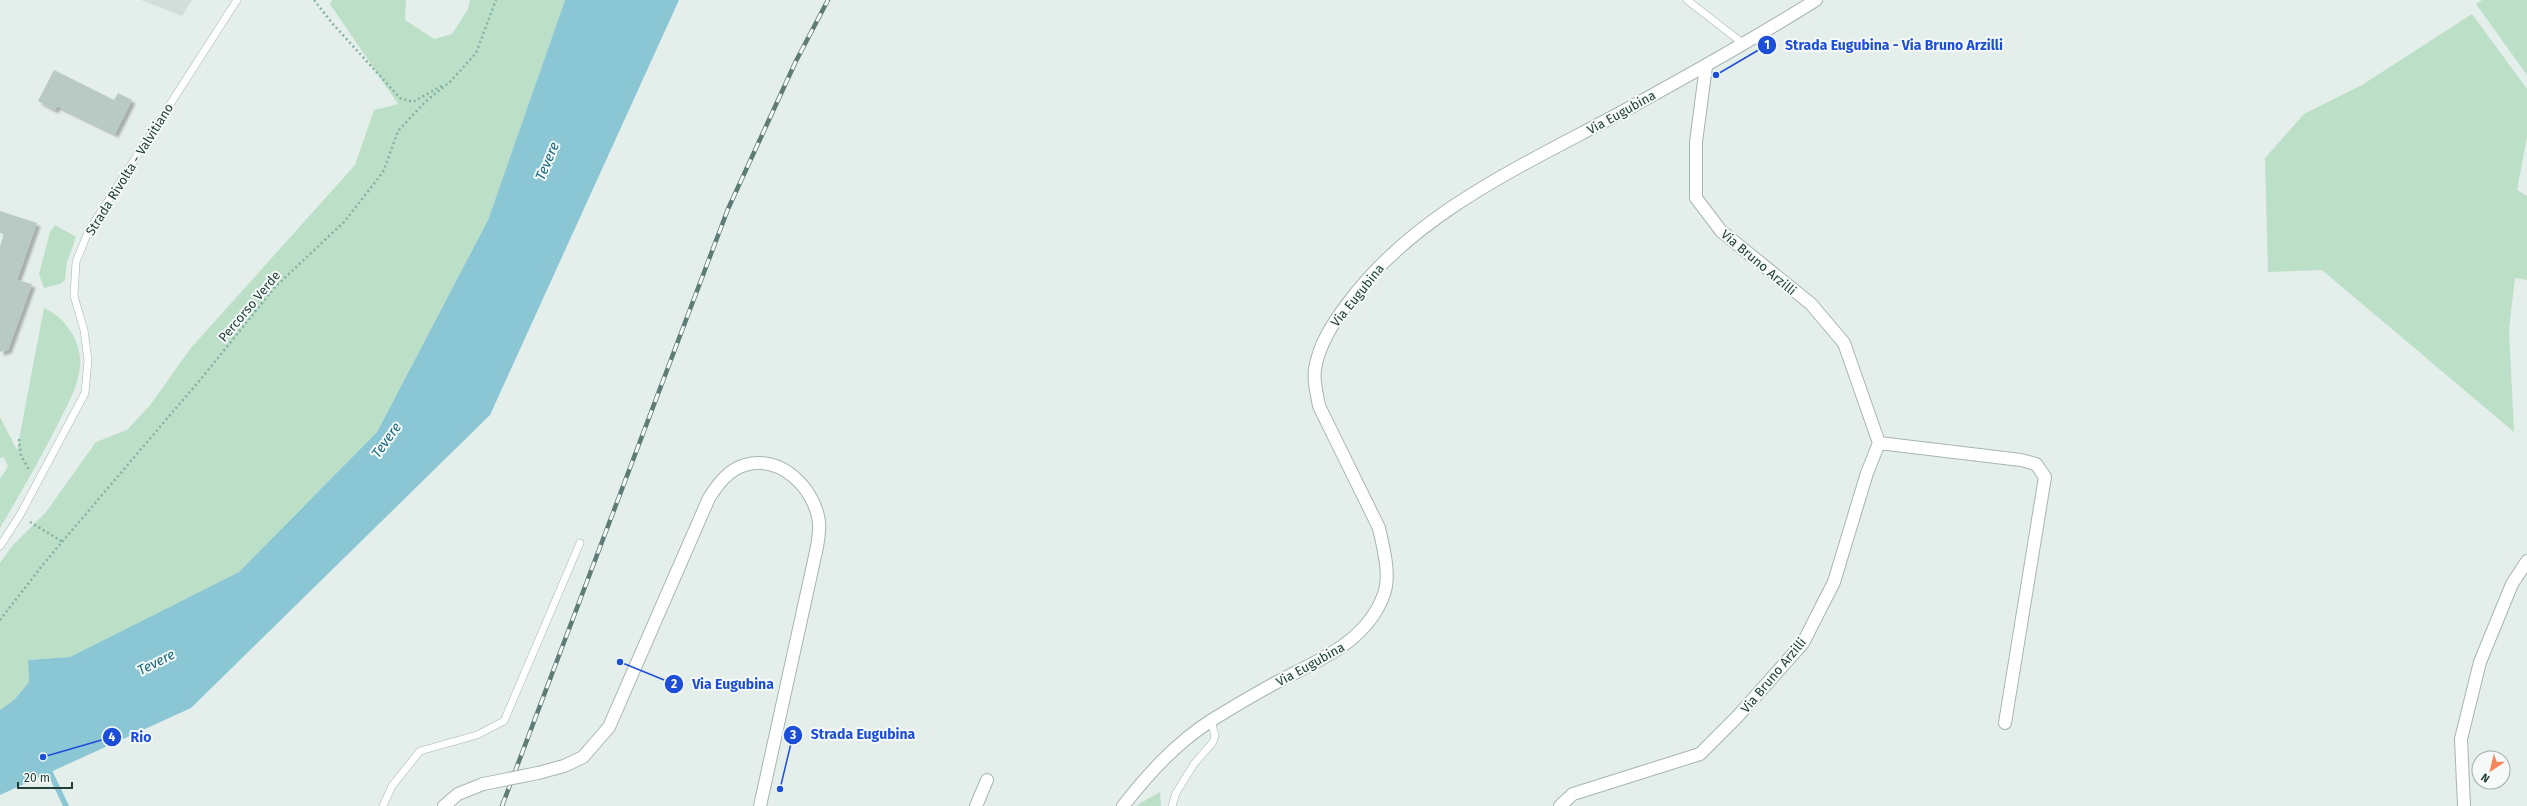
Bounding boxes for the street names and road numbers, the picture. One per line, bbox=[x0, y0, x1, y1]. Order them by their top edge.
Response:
street label: Via Eugubina bbox=[1584, 87, 1658, 137]
street label: Strada Rivolta - Valvitiano bbox=[83, 100, 176, 238]
street label: Via Bruno Arzilli bbox=[1718, 227, 1799, 298]
street label: Via Eugubina bbox=[1328, 261, 1387, 330]
street label: Percorso Verde bbox=[215, 268, 283, 345]
street label: Via Bruno Arzilli bbox=[1738, 635, 1809, 716]
street label: Via Eugubina bbox=[1273, 639, 1347, 689]

